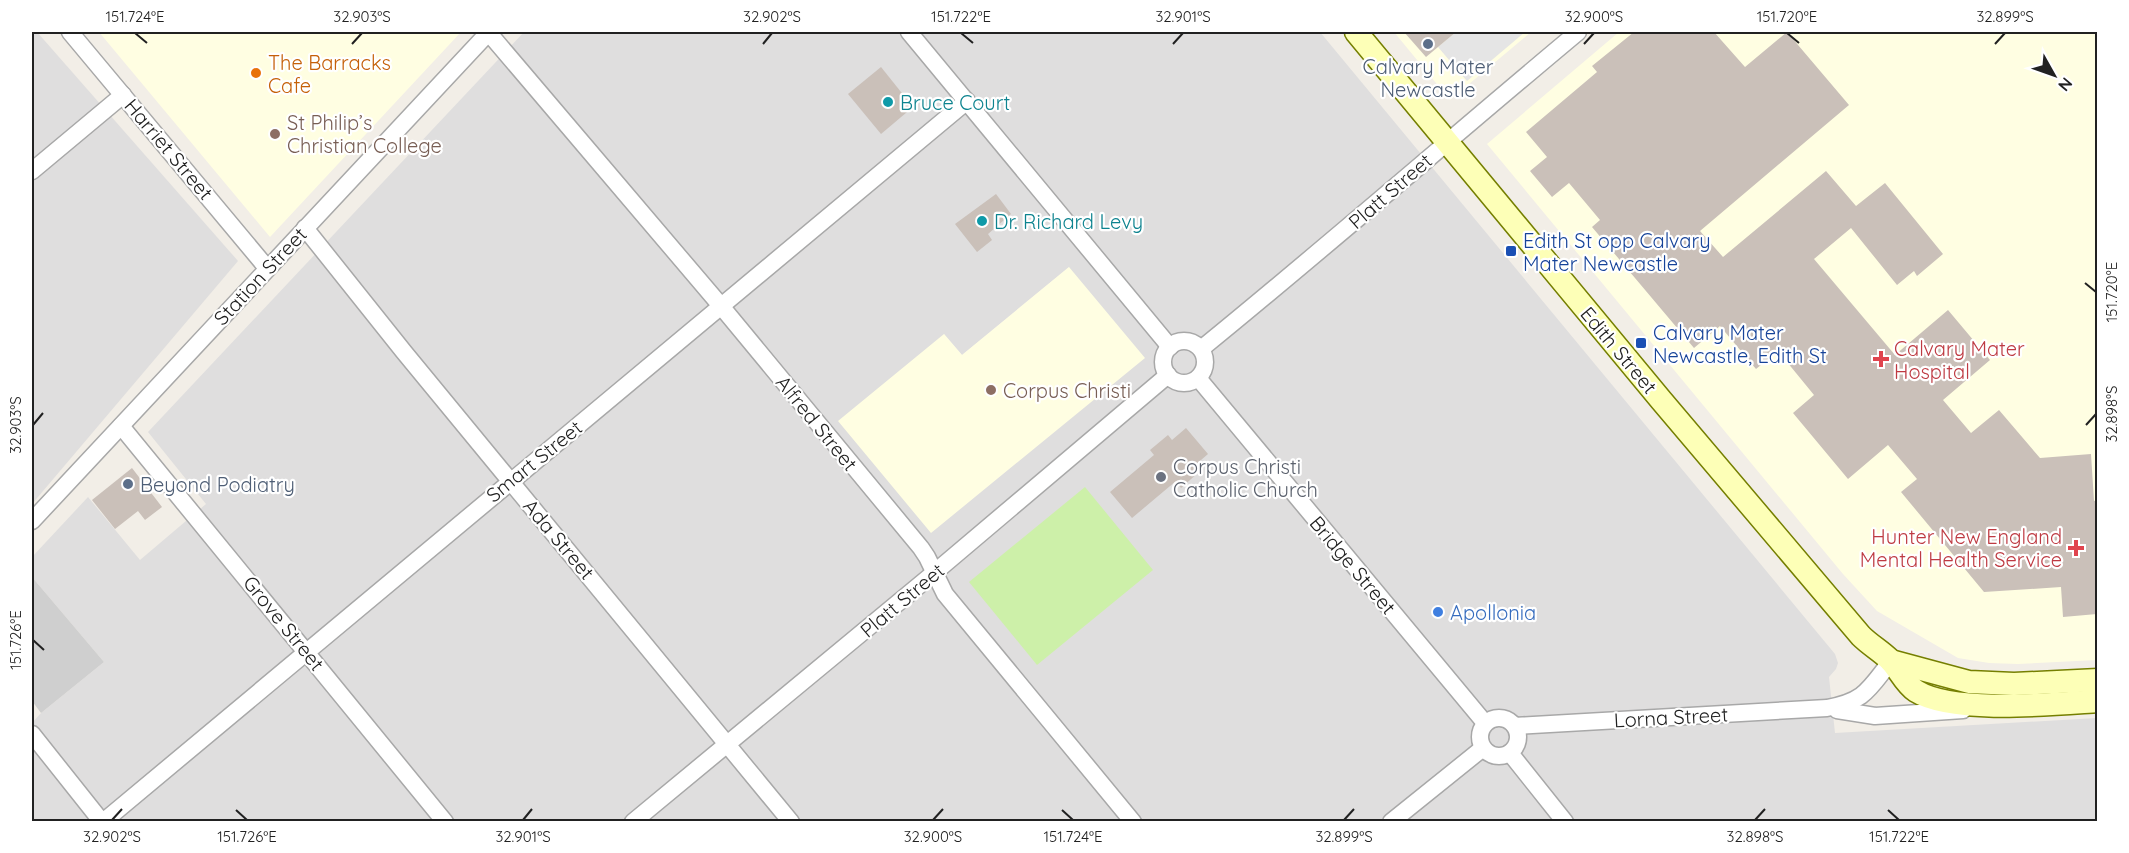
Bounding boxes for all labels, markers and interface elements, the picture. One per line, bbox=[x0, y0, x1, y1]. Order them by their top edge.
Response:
text: 151.724°E bbox=[105, 7, 165, 26]
text: 32.903°S bbox=[333, 7, 391, 26]
text: 32.902°S bbox=[743, 7, 801, 26]
text: 151.722°E bbox=[931, 7, 991, 26]
text: 32.901°S bbox=[1155, 7, 1211, 26]
text: 32.900°S bbox=[1565, 7, 1623, 26]
text: 151.720°E bbox=[1757, 7, 1817, 26]
text: 32.899°S bbox=[1976, 7, 2034, 26]
marker: Calvary Mater Newcastle bbox=[1421, 37, 1435, 51]
north arrow bbox=[2024, 45, 2084, 105]
place label: The Barracks Cafe bbox=[268, 50, 391, 98]
place label: Calvary Mater Newcastle bbox=[1363, 54, 1494, 102]
marker: The Barracks Cafe bbox=[249, 66, 263, 80]
text: N bbox=[2054, 74, 2077, 96]
place label: Bruce Court bbox=[900, 90, 1010, 115]
street label: Harriet Street bbox=[119, 93, 219, 205]
marker: Bruce Court bbox=[881, 95, 895, 109]
place label: St Philip’s Christian College bbox=[287, 110, 442, 158]
marker: St Philip’s Christian College bbox=[268, 127, 282, 141]
street label: Platt Street bbox=[1343, 148, 1437, 234]
place label: Dr. Richard Levy bbox=[994, 209, 1143, 234]
marker: Dr. Richard Levy bbox=[975, 214, 989, 228]
street label: Station Street bbox=[208, 222, 312, 330]
place label: Edith St opp Calvary Mater Newcastle bbox=[1523, 228, 1711, 276]
marker: Edith St opp Calvary Mater Newcastle bbox=[1504, 244, 1518, 258]
text: 151.720°E bbox=[2102, 262, 2121, 322]
street label: Edith Street bbox=[1575, 301, 1663, 399]
place label: Calvary Mater Newcastle, Edith St bbox=[1653, 320, 1827, 368]
marker: Calvary Mater Newcastle, Edith St bbox=[1634, 336, 1648, 350]
place label: Calvary Mater Hospital bbox=[1894, 336, 2025, 384]
marker: Calvary Mater Hospital bbox=[1872, 350, 1890, 368]
street label: Alfred Street bbox=[771, 370, 863, 476]
place label: Corpus Christi bbox=[1003, 378, 1131, 403]
marker: Corpus Christi bbox=[984, 383, 998, 397]
text: 32.898°S bbox=[2102, 386, 2121, 442]
text: 32.903°S bbox=[6, 396, 25, 454]
street label: Smart Street bbox=[481, 415, 587, 507]
place label: Corpus Christi Catholic Church bbox=[1173, 454, 1318, 502]
marker: Corpus Christi Catholic Church bbox=[1154, 470, 1168, 484]
place label: Beyond Podiatry bbox=[140, 472, 295, 497]
marker: Beyond Podiatry bbox=[121, 477, 135, 491]
street label: Ada Street bbox=[518, 494, 600, 584]
street label: Bridge Street bbox=[1305, 511, 1401, 619]
place label: Hunter New England Mental Health Service bbox=[1860, 524, 2062, 572]
marker: Hunter New England Mental Health Service bbox=[2067, 539, 2085, 557]
street label: Platt Street bbox=[855, 557, 949, 642]
street label: Grove Street bbox=[238, 570, 330, 676]
place label: Apollonia bbox=[1450, 600, 1536, 625]
marker: Apollonia bbox=[1431, 605, 1445, 619]
text: 151.726°E bbox=[6, 610, 25, 670]
street label: Lorna Street bbox=[1613, 702, 1729, 732]
text: 32.902°S bbox=[83, 827, 141, 846]
text: 151.726°E bbox=[217, 827, 277, 846]
text: 32.901°S bbox=[495, 827, 551, 846]
text: 32.900°S bbox=[904, 827, 962, 846]
text: 151.724°E bbox=[1043, 827, 1103, 846]
text: 32.899°S bbox=[1315, 827, 1373, 846]
text: 32.898°S bbox=[1727, 827, 1783, 846]
text: 151.722°E bbox=[1869, 827, 1929, 846]

